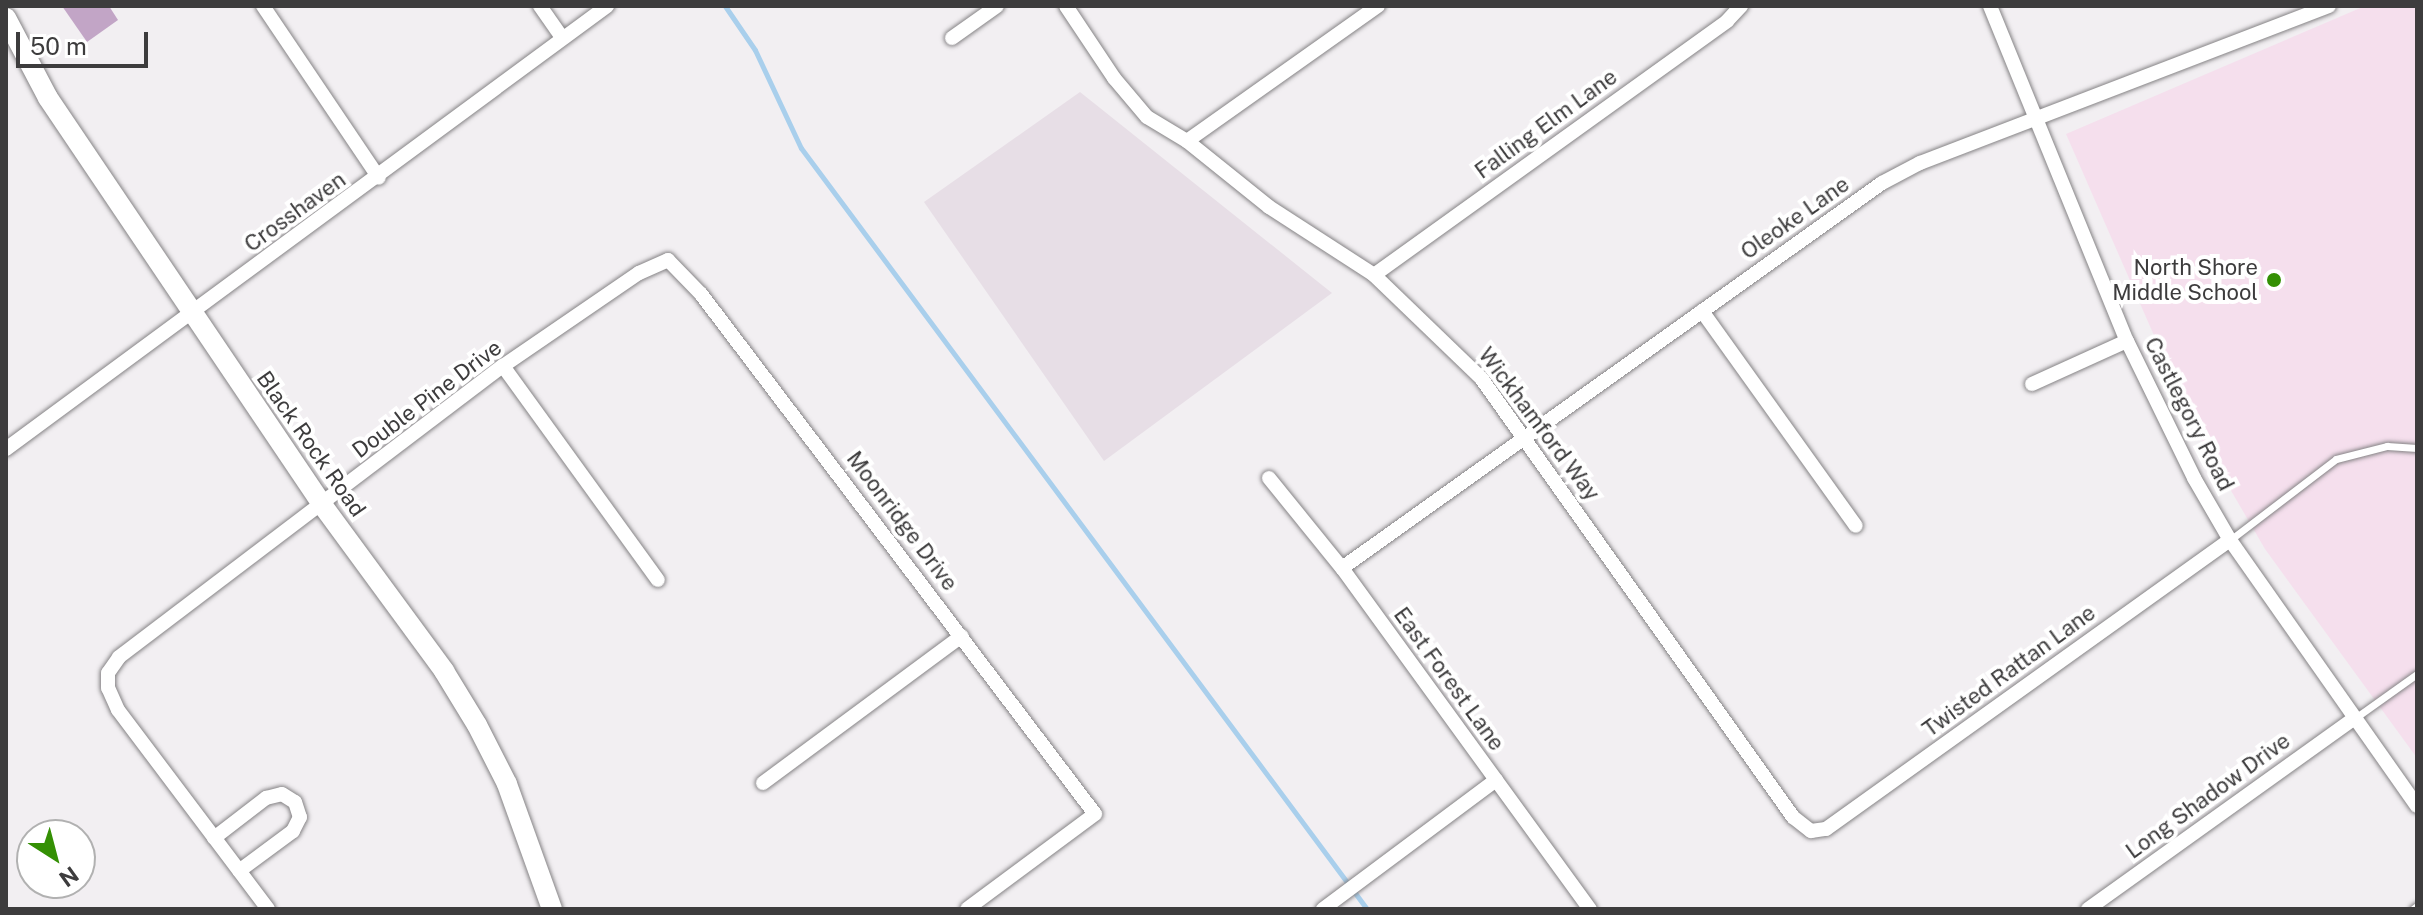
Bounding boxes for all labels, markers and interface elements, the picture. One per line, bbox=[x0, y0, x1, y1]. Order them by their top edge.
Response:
scale bar bbox=[20, 16, 152, 66]
text: 50 m bbox=[30, 32, 87, 60]
street label: Falling Elm Lane bbox=[1470, 64, 1622, 184]
street label: Crosshaven bbox=[239, 166, 351, 258]
street label: Oleoke Lane bbox=[1736, 171, 1854, 265]
place label: North Shore Middle School bbox=[2112, 254, 2258, 306]
marker: North Shore Middle School bbox=[2265, 271, 2283, 289]
street label: Castlegory Road bbox=[2139, 333, 2239, 495]
street label: Double Pine Drive bbox=[347, 334, 507, 464]
street label: Wickhamford Way bbox=[1473, 342, 1605, 506]
street label: Black Rock Road bbox=[251, 366, 371, 522]
street label: Moonridge Drive bbox=[841, 446, 963, 596]
street label: Twisted Rattan Lane bbox=[1918, 599, 2100, 743]
street label: East Forest Lane bbox=[1388, 602, 1510, 756]
street label: Long Shadow Drive bbox=[2121, 728, 2295, 864]
north arrow bbox=[16, 819, 96, 899]
text: N bbox=[54, 861, 84, 892]

